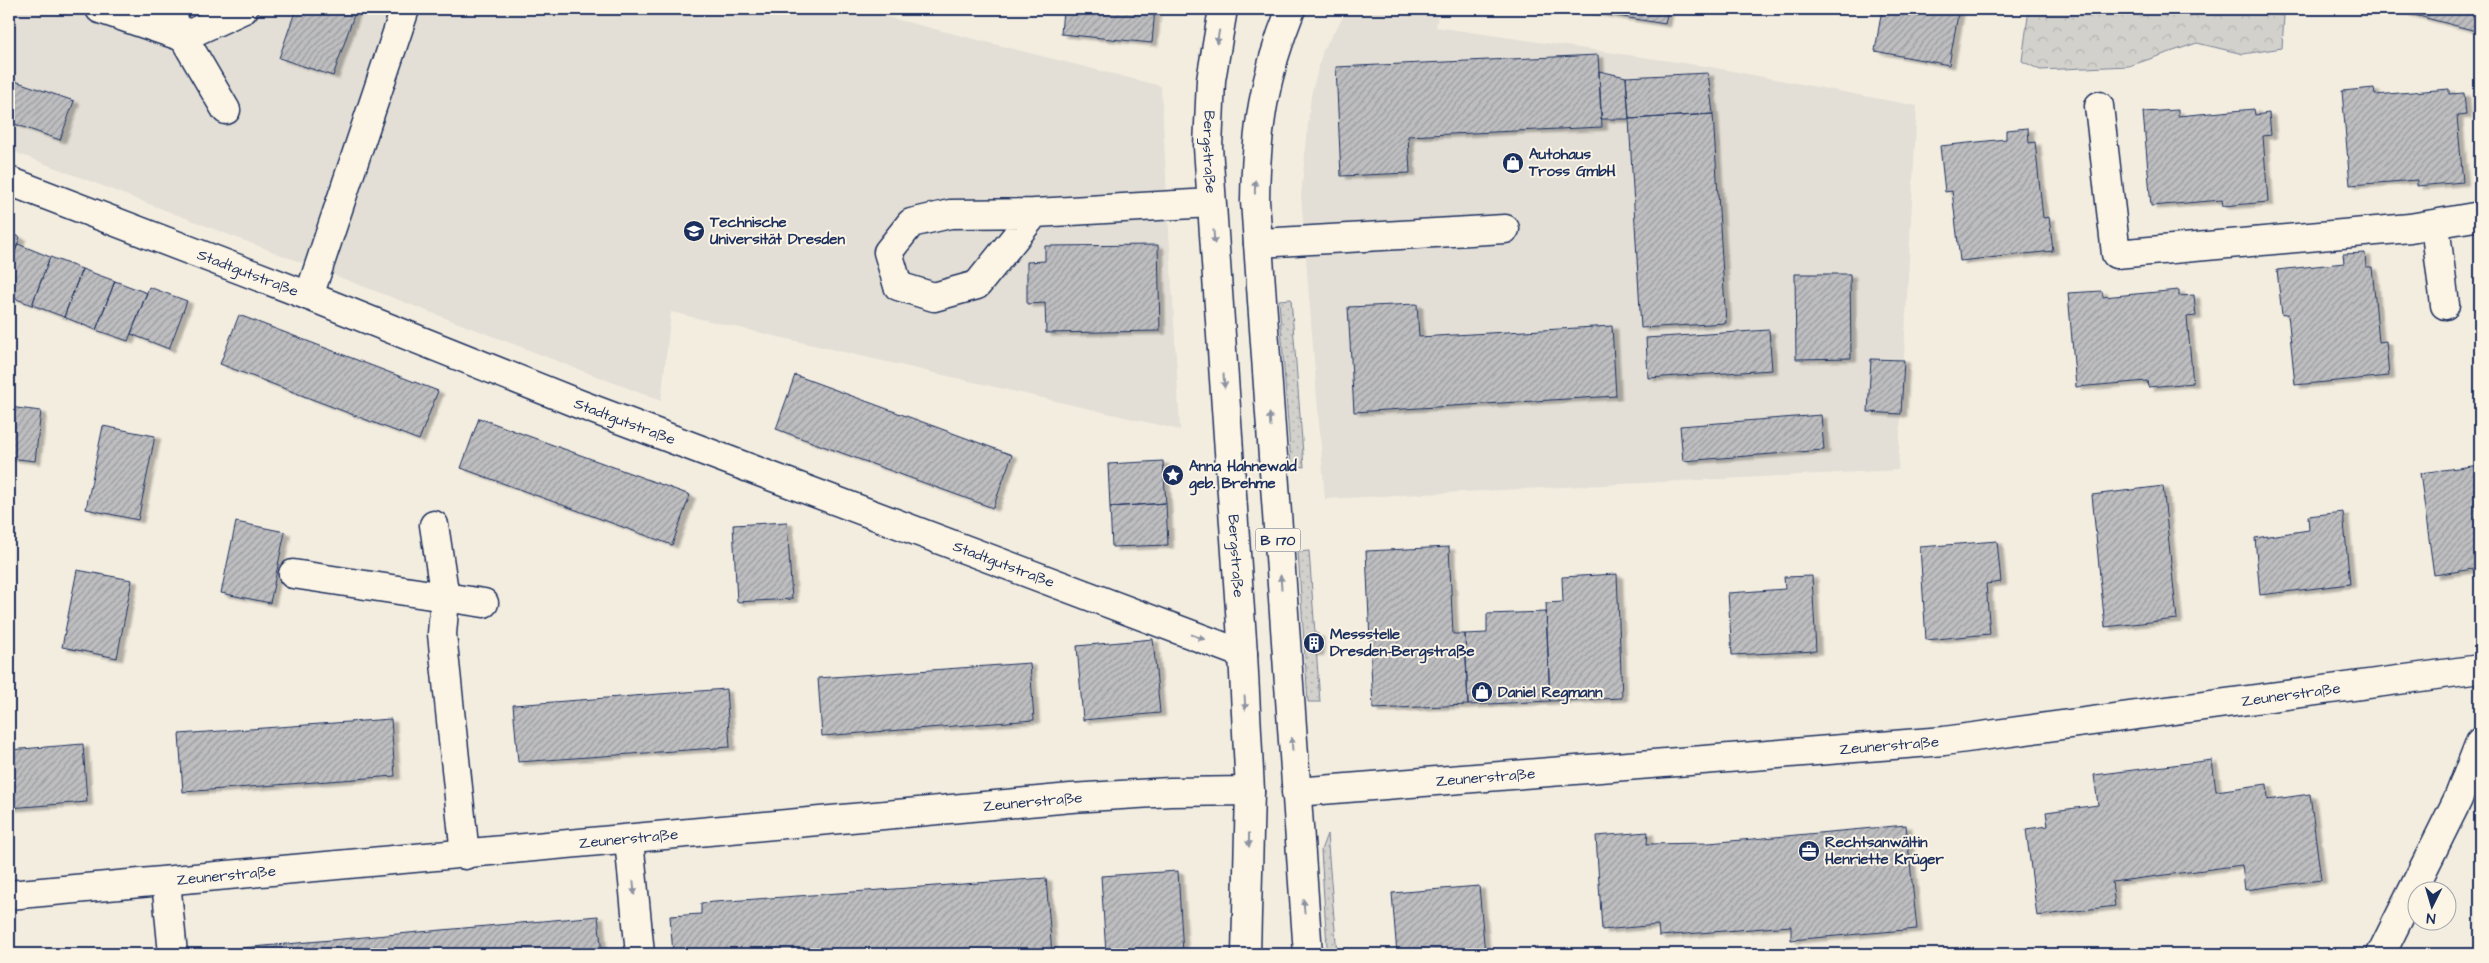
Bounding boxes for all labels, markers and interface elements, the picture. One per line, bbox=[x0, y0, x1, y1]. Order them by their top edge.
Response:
one-way arrow bbox=[1214, 30, 1222, 46]
street label: Bergstraße bbox=[1196, 110, 1221, 194]
place label: Autohaus Tross GmbH bbox=[1528, 144, 1616, 182]
shop icon: Autohaus Tross GmbH bbox=[1501, 151, 1525, 175]
one-way arrow bbox=[1251, 179, 1259, 195]
place label: Technische Universität Dresden bbox=[709, 212, 845, 250]
school or university icon: Technische Universität Dresden bbox=[682, 219, 706, 243]
one-way arrow bbox=[1210, 229, 1218, 245]
street label: Stadtgutstraße bbox=[194, 244, 302, 302]
one-way arrow bbox=[1220, 374, 1228, 390]
street label: Stadtgutstraße bbox=[571, 393, 678, 450]
one-way arrow bbox=[1265, 411, 1273, 427]
place label: Anna Hahnewald geb. Brehme bbox=[1189, 456, 1297, 496]
place icon: Anna Hahnewald geb. Brehme bbox=[1161, 463, 1185, 487]
street label: Bergstraße bbox=[1222, 514, 1249, 598]
road number: B 170 bbox=[1256, 528, 1300, 552]
street label: Stadtgutstraße bbox=[950, 536, 1057, 593]
one-way arrow bbox=[1277, 573, 1285, 589]
place label: Messstelle Dresden-Bergstraße bbox=[1330, 624, 1475, 664]
building icon: Messstelle Dresden-Bergstraße bbox=[1302, 631, 1326, 655]
one-way arrow bbox=[1191, 633, 1206, 641]
street label: Zeunerstraße bbox=[2240, 678, 2342, 712]
shop icon: Daniel Regmann bbox=[1470, 680, 1494, 704]
place label: Daniel Regmann bbox=[1498, 682, 1603, 705]
one-way arrow bbox=[1242, 695, 1250, 711]
street label: Zeunerstraße bbox=[1839, 731, 1940, 760]
one-way arrow bbox=[1288, 735, 1296, 751]
street label: Zeunerstraße bbox=[1435, 763, 1536, 792]
street label: Zeunerstraße bbox=[982, 787, 1083, 817]
street label: Zeunerstraße bbox=[578, 824, 679, 854]
one-way arrow bbox=[1245, 832, 1253, 848]
place label: Rechtsanwältin Henriette Krüger bbox=[1825, 832, 1944, 872]
office icon: Rechtsanwältin Henriette Krüger bbox=[1797, 839, 1821, 863]
street label: Zeunerstraße bbox=[176, 861, 277, 891]
north arrow bbox=[2406, 880, 2456, 930]
one-way arrow bbox=[630, 881, 638, 897]
one-way arrow bbox=[1300, 897, 1308, 913]
text: N bbox=[2425, 908, 2436, 928]

